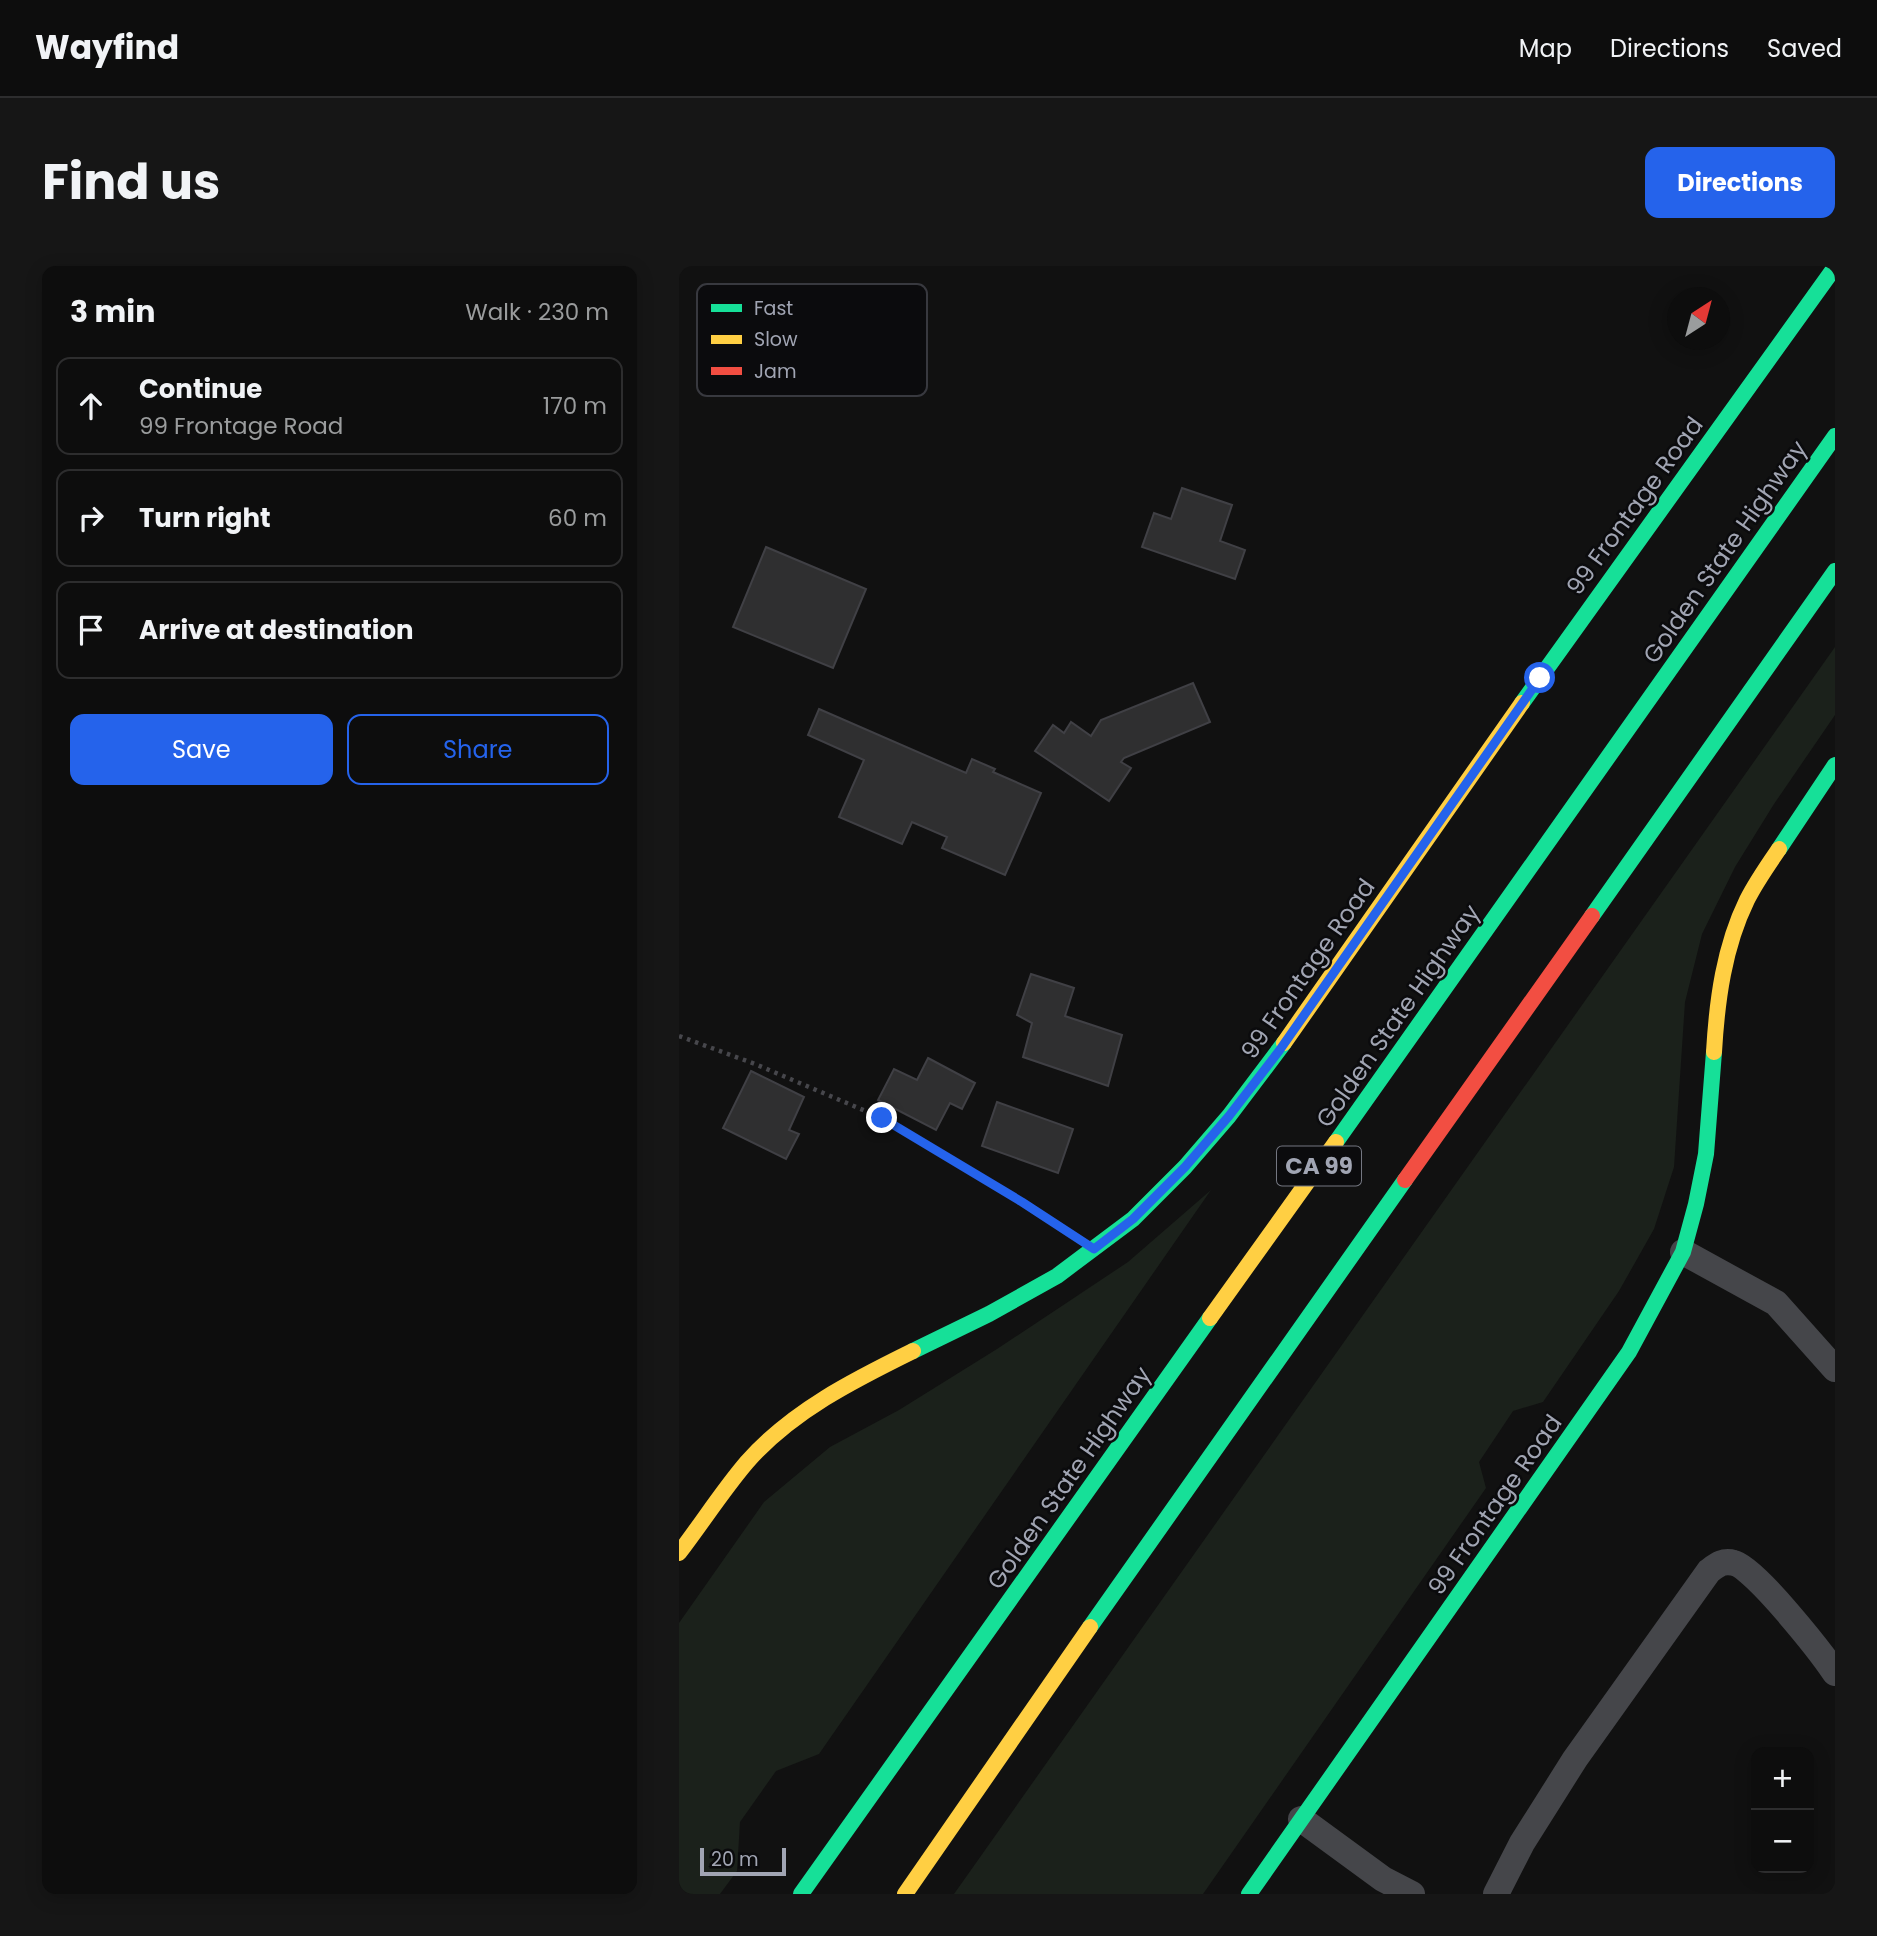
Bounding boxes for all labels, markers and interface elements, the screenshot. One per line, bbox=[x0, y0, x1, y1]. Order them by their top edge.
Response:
text: Wayfind bbox=[35, 24, 179, 71]
text: Map bbox=[1519, 32, 1572, 65]
text: Directions bbox=[1610, 32, 1729, 65]
text: Saved bbox=[1767, 32, 1842, 65]
button: Directions bbox=[1645, 147, 1835, 218]
text: Find us bbox=[42, 148, 220, 216]
legend bbox=[697, 284, 927, 396]
north arrow bbox=[1667, 287, 1730, 350]
text: 3 min bbox=[70, 290, 155, 333]
text: Fast bbox=[754, 295, 793, 322]
text: Walk · 230 m bbox=[465, 296, 609, 328]
text: Slow bbox=[754, 326, 798, 353]
text: Jam bbox=[754, 358, 796, 385]
text: Continue bbox=[139, 371, 262, 407]
icon: ahead bbox=[72, 387, 110, 425]
text: 170 m bbox=[543, 390, 607, 422]
text: 99 Frontage Road bbox=[139, 410, 343, 442]
street label: 99 Frontage Road bbox=[1559, 410, 1711, 602]
street label: Golden State Highway bbox=[1635, 433, 1814, 670]
icon: right bbox=[72, 499, 110, 537]
text: Turn right bbox=[139, 500, 271, 536]
text: 60 m bbox=[548, 502, 607, 534]
icon: arrive bbox=[72, 611, 110, 649]
text: Arrive at destination bbox=[139, 612, 414, 648]
route start bbox=[1524, 662, 1555, 693]
button: Save bbox=[70, 714, 333, 785]
button: Share bbox=[347, 714, 609, 785]
street label: 99 Frontage Road bbox=[1233, 872, 1382, 1066]
street label: Golden State Highway bbox=[1308, 897, 1487, 1134]
route end bbox=[866, 1102, 897, 1133]
road number: CA 99 bbox=[1277, 1146, 1361, 1186]
street label: Golden State Highway bbox=[979, 1359, 1158, 1596]
street label: 99 Frontage Road bbox=[1420, 1408, 1569, 1602]
map controls bbox=[1751, 1747, 1814, 1873]
button: + bbox=[1751, 1747, 1814, 1810]
button: − bbox=[1751, 1810, 1814, 1873]
scale bar bbox=[700, 1845, 786, 1877]
text: 20 m bbox=[711, 1846, 759, 1873]

